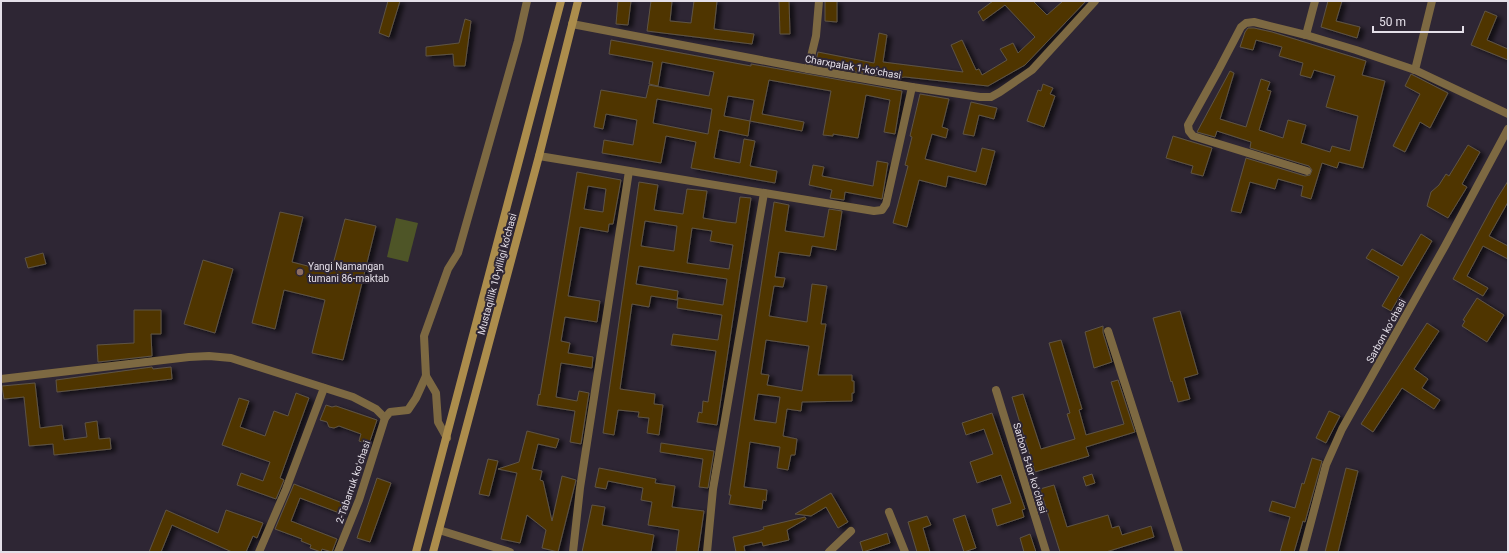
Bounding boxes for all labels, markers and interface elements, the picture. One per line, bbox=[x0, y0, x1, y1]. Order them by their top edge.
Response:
scale bar bbox=[1373, 8, 1463, 34]
text: 50 m bbox=[1379, 15, 1406, 29]
street label: Charxpalak 1-koʻchasi bbox=[804, 53, 902, 81]
street label: Mustaqillik 10-yilligi ko'chasi bbox=[475, 212, 519, 336]
place label: Yangi Namangan tumani 86-maktab bbox=[308, 261, 389, 284]
marker: Yangi Namangan tumani 86-maktab bbox=[295, 267, 305, 277]
street label: Sarbon koʻchasi bbox=[1364, 297, 1408, 365]
street label: Sarbon 5-tor koʻchasi bbox=[1011, 421, 1049, 515]
street label: 2-Tabarruk koʻchasi bbox=[334, 439, 372, 525]

